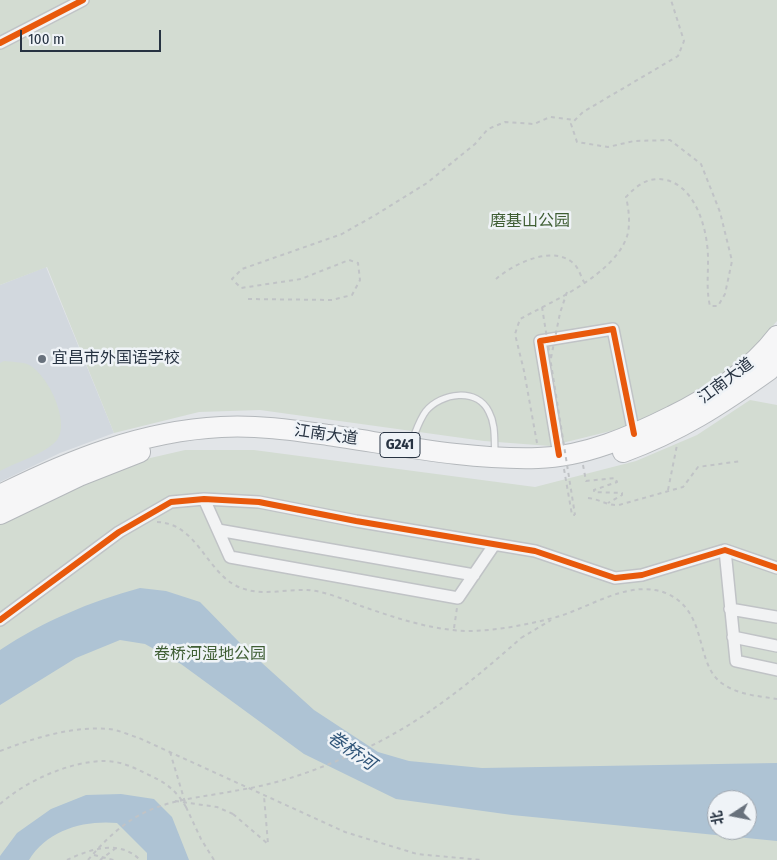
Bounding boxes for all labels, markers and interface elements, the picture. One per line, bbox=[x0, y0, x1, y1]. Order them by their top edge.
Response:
scale bar bbox=[22, 20, 164, 52]
text: 100 m bbox=[28, 30, 65, 48]
park label: 磨基山公园 bbox=[490, 212, 570, 232]
place label: 宜昌市外国语学校 bbox=[52, 349, 180, 369]
marker: 宜昌市外国语学校 bbox=[36, 353, 48, 365]
street label: 江南大道 bbox=[695, 354, 757, 408]
street label: 江南大道 bbox=[293, 421, 359, 449]
road number: G241 bbox=[380, 432, 420, 458]
park label: 卷桥河湿地公园 bbox=[154, 645, 266, 665]
water label: 卷桥河 bbox=[323, 727, 379, 775]
north arrow bbox=[707, 790, 757, 840]
text: 北 bbox=[708, 809, 727, 826]

